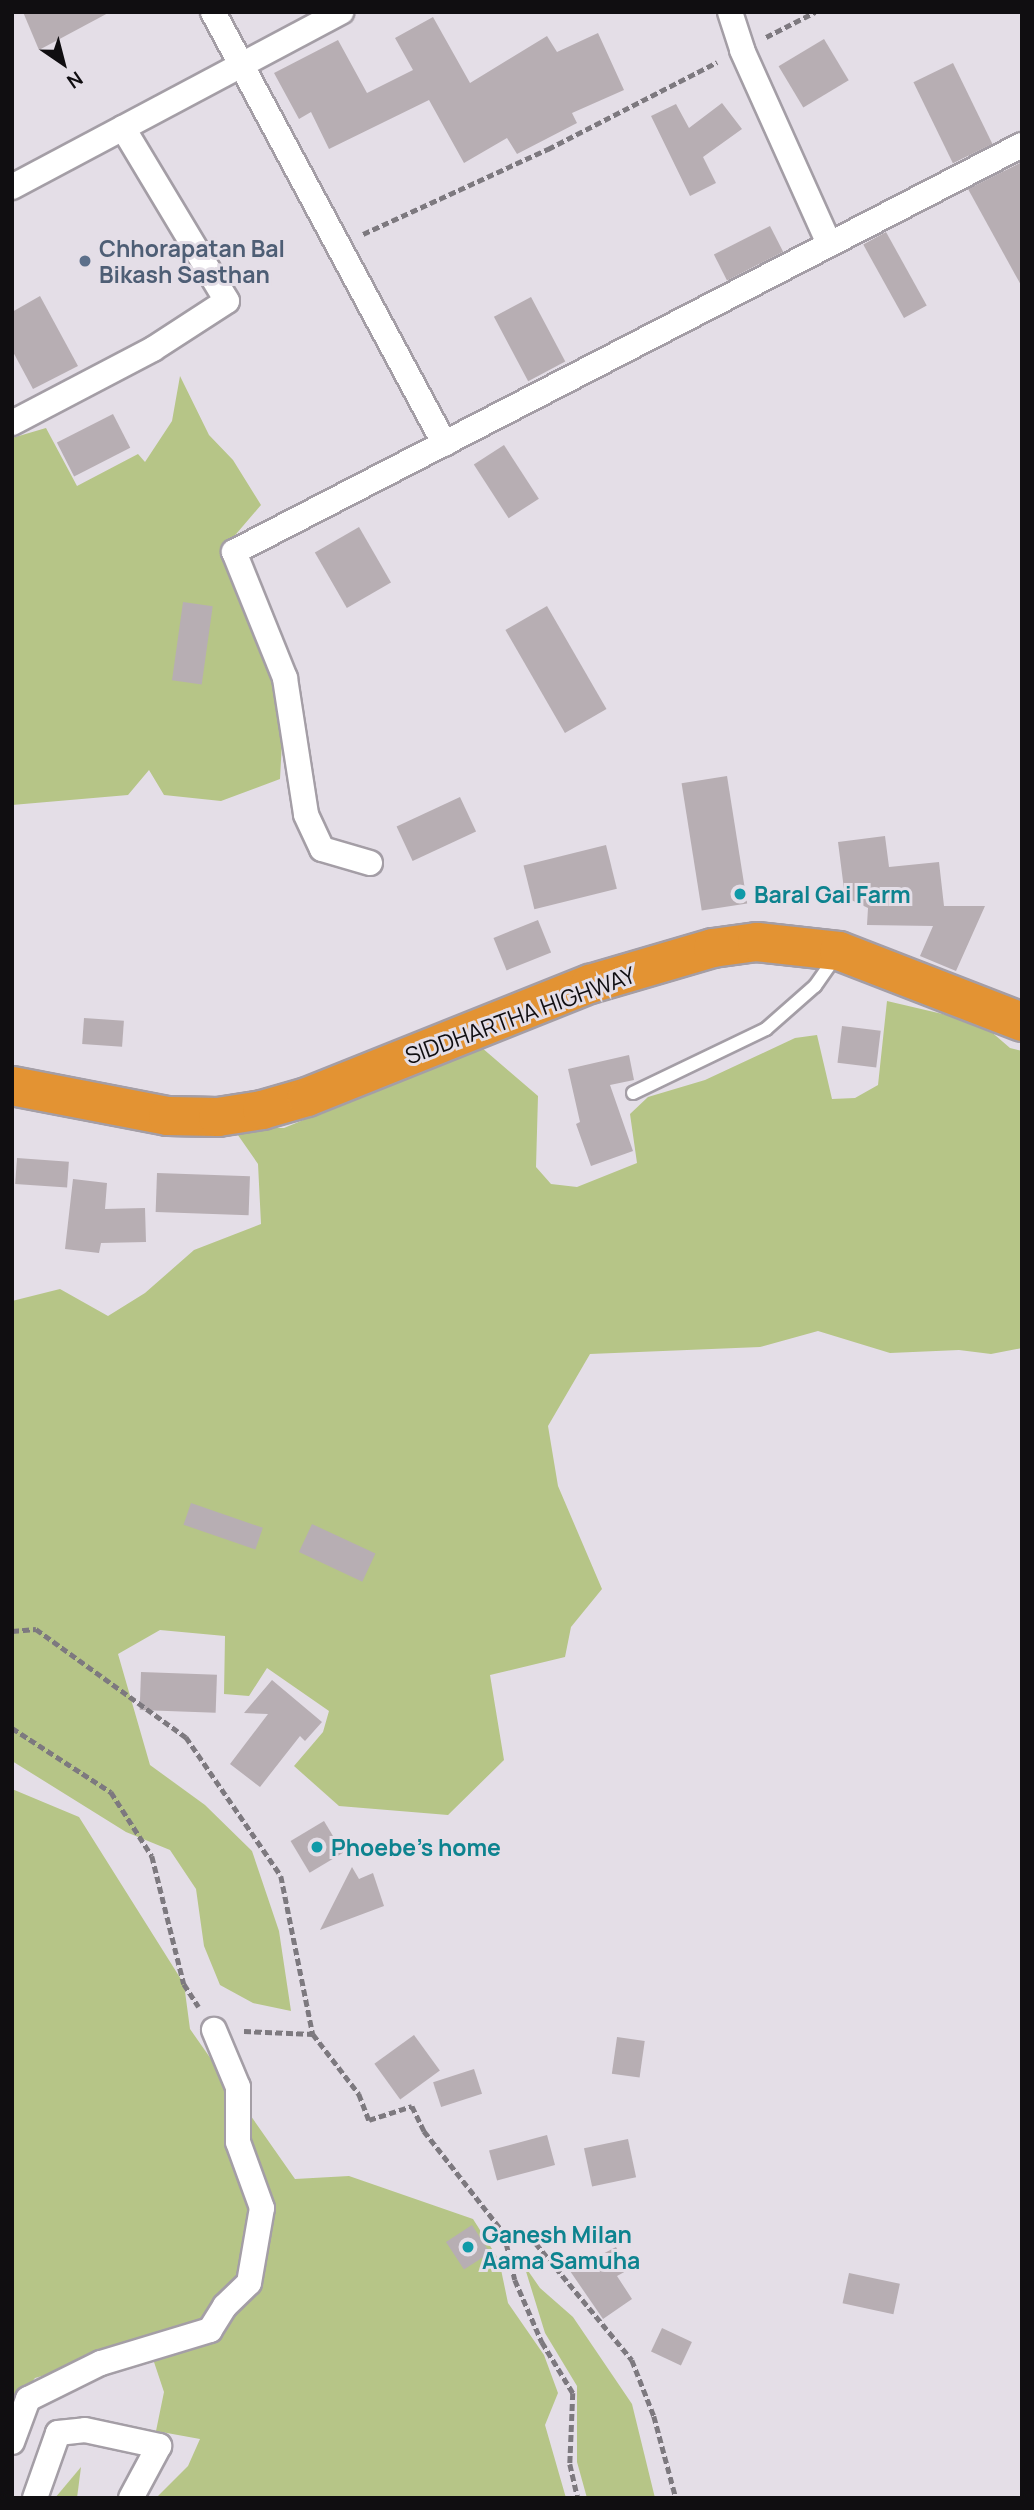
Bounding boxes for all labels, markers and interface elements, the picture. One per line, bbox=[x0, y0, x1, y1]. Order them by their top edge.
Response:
north arrow bbox=[28, 28, 98, 98]
text: N bbox=[62, 66, 88, 95]
place label: Chhorapatan Bal Bikash Sasthan bbox=[99, 234, 285, 288]
marker: Chhorapatan Bal Bikash Sasthan bbox=[77, 253, 93, 269]
place label: Baral Gai Farm bbox=[754, 880, 911, 908]
marker: Baral Gai Farm bbox=[732, 886, 748, 902]
street label: SIDDHARTHA HIGHWAY bbox=[401, 961, 639, 1069]
place label: Phoebe's home bbox=[331, 1833, 500, 1861]
marker: Phoebe's home bbox=[309, 1839, 325, 1855]
place label: Ganesh Milan Aama Samuha bbox=[482, 2220, 640, 2274]
marker: Ganesh Milan Aama Samuha bbox=[460, 2239, 476, 2255]

